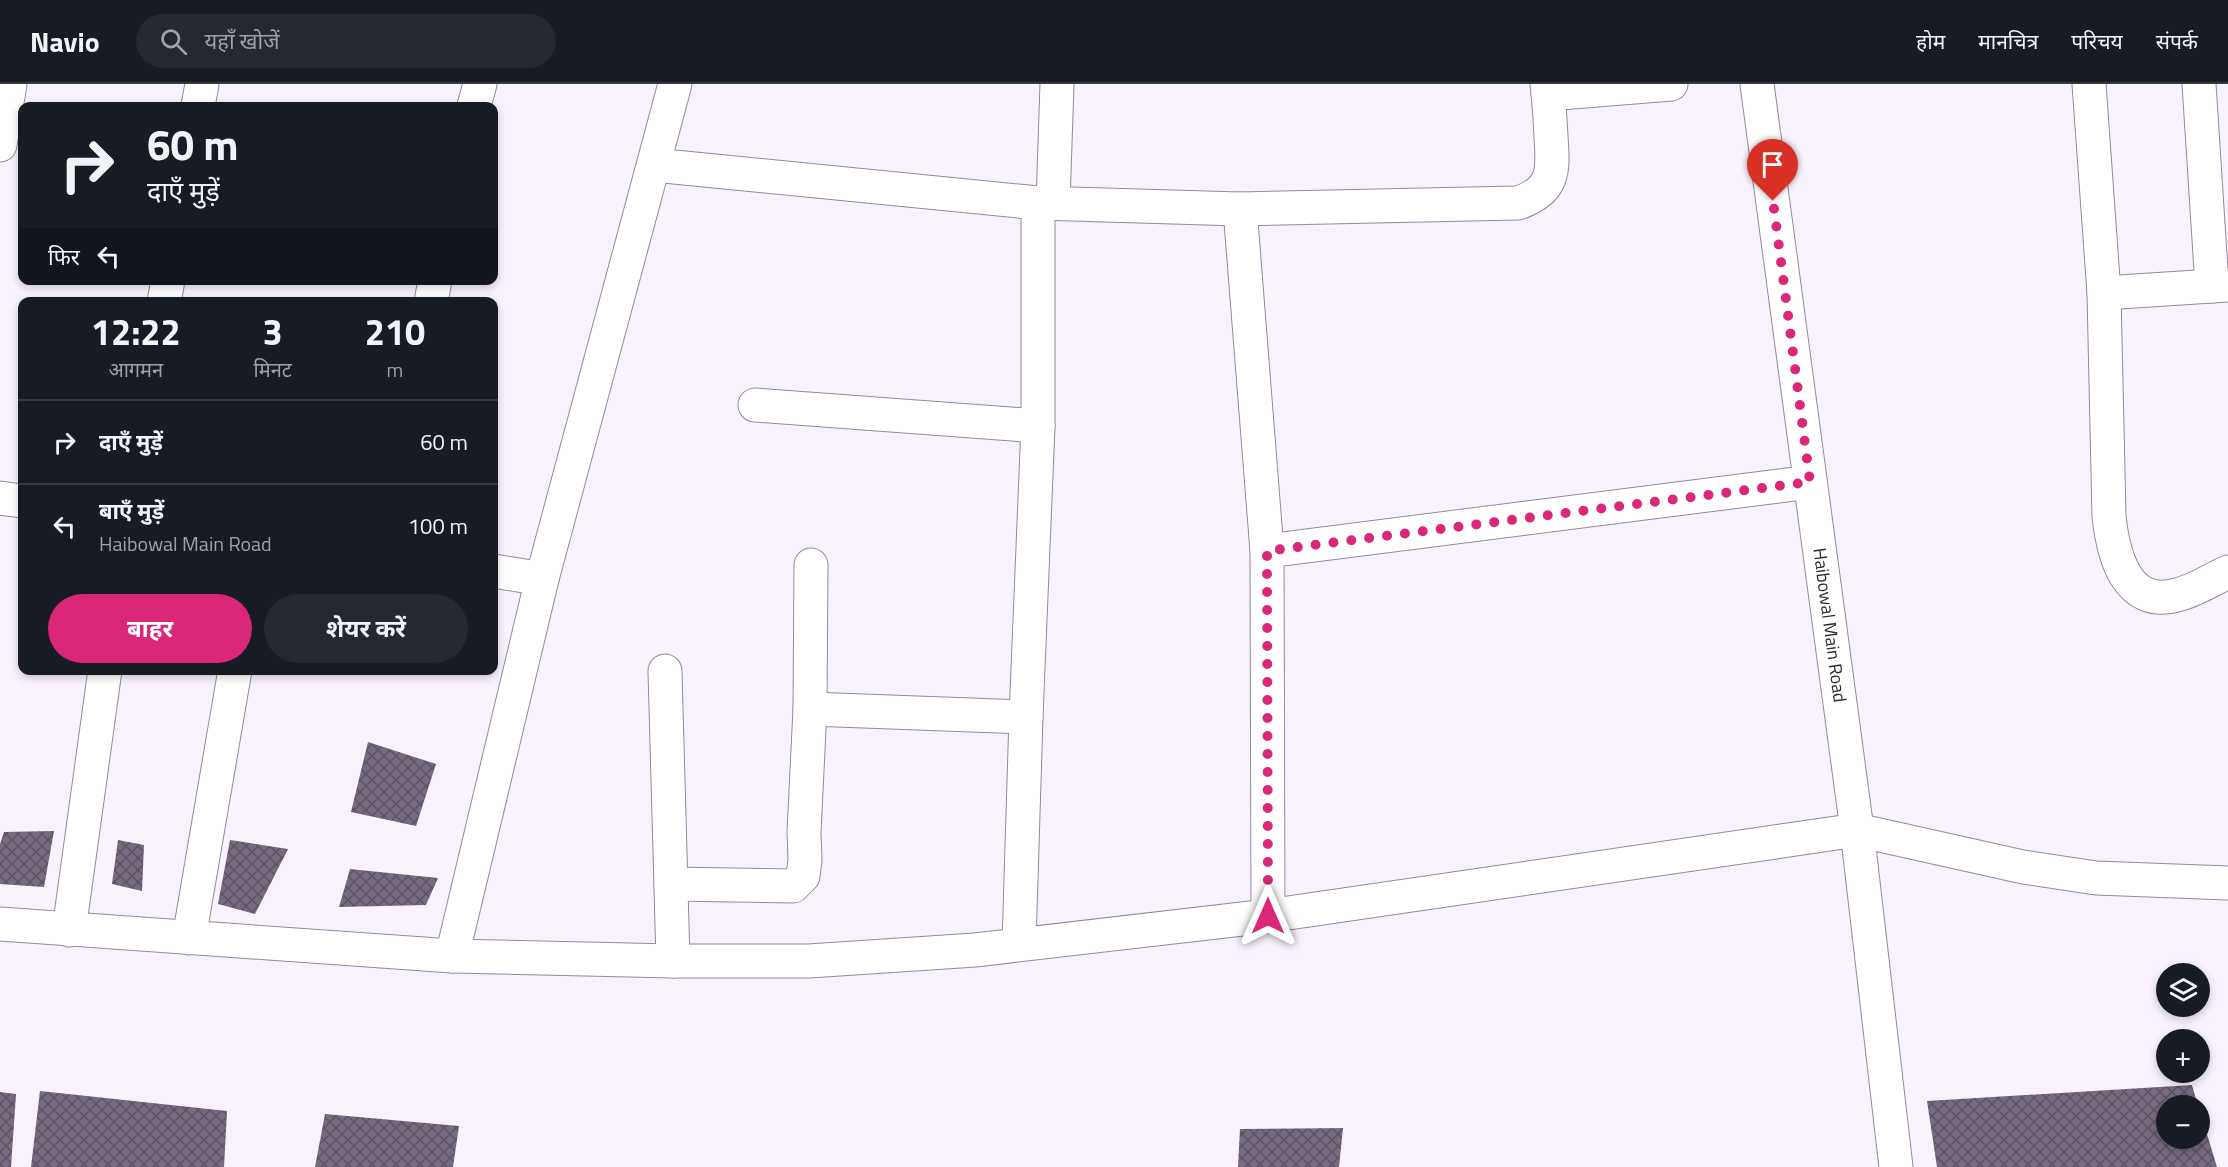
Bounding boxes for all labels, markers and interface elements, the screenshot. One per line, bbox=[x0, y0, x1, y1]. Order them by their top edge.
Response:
search box bbox=[136, 14, 556, 68]
text: Navio bbox=[30, 20, 100, 63]
text: यहाँ खोजें bbox=[205, 24, 280, 58]
icon: search bbox=[157, 25, 190, 58]
text: होम bbox=[1916, 25, 1945, 57]
text: मानचित्र bbox=[1978, 25, 2038, 57]
text: परिचय bbox=[2071, 25, 2123, 57]
text: संपर्क bbox=[2156, 25, 2198, 57]
text: 60 m bbox=[147, 112, 239, 176]
icon: right bbox=[48, 126, 126, 204]
pin bbox=[1747, 139, 1798, 201]
icon: arrive bbox=[1756, 148, 1789, 181]
text: दाएँ मुड़ें bbox=[147, 170, 220, 211]
text: फिर bbox=[48, 240, 80, 274]
icon: left bbox=[92, 240, 125, 273]
text: 12:22 bbox=[91, 304, 181, 359]
text: 3 bbox=[263, 304, 283, 359]
text: 210 bbox=[365, 304, 425, 359]
text: आगमन bbox=[108, 354, 163, 385]
text: मिनट bbox=[254, 354, 292, 385]
text: m bbox=[387, 354, 403, 385]
text: दाएँ मुड़ें bbox=[99, 425, 163, 459]
text: 60 m bbox=[420, 425, 468, 459]
icon: right bbox=[48, 426, 81, 459]
text: बाएँ मुड़ें bbox=[99, 494, 164, 528]
text: 100 m bbox=[408, 509, 468, 543]
icon: left bbox=[48, 510, 81, 543]
text: Haibowal Main Road bbox=[99, 528, 272, 559]
street label: Haibowal Main Road bbox=[1806, 546, 1854, 704]
button: बाहर bbox=[48, 594, 252, 663]
button: शेयर करें bbox=[264, 594, 468, 663]
position arrow bbox=[1236, 884, 1300, 948]
map controls bbox=[2156, 963, 2210, 1149]
button: layers bbox=[2156, 963, 2210, 1017]
button: + bbox=[2156, 1029, 2210, 1083]
button: − bbox=[2156, 1095, 2210, 1149]

